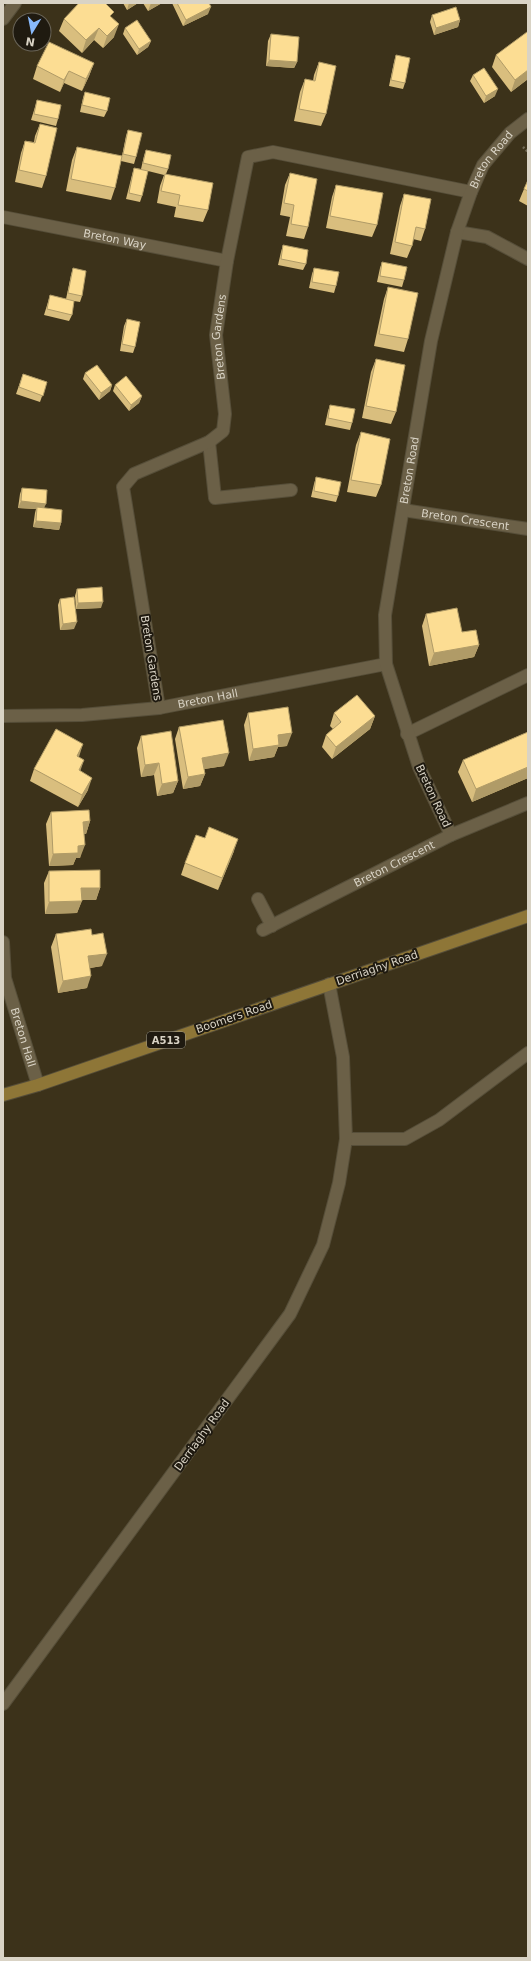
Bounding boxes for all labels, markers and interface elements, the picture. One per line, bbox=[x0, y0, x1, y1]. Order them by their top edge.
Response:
north arrow bbox=[12, 12, 52, 52]
text: N bbox=[25, 34, 36, 49]
street label: Breton Road bbox=[467, 128, 516, 191]
street label: Breton Way bbox=[82, 226, 148, 252]
street label: Breton Gardens bbox=[209, 293, 229, 380]
street label: Breton Road bbox=[397, 436, 421, 505]
street label: Breton Crescent bbox=[420, 506, 511, 533]
street label: Breton Gardens bbox=[138, 614, 164, 702]
street label: Breton Hall bbox=[176, 686, 239, 711]
street label: Breton Road bbox=[413, 763, 453, 829]
street label: Breton Crescent bbox=[352, 838, 437, 890]
street label: Derriaghy Road bbox=[334, 948, 420, 988]
street label: Boomers Road bbox=[194, 998, 274, 1036]
street label: Breton Hall bbox=[8, 1006, 39, 1068]
road number: A513 bbox=[147, 1032, 185, 1048]
street label: Derriaghy Road bbox=[172, 1397, 232, 1473]

